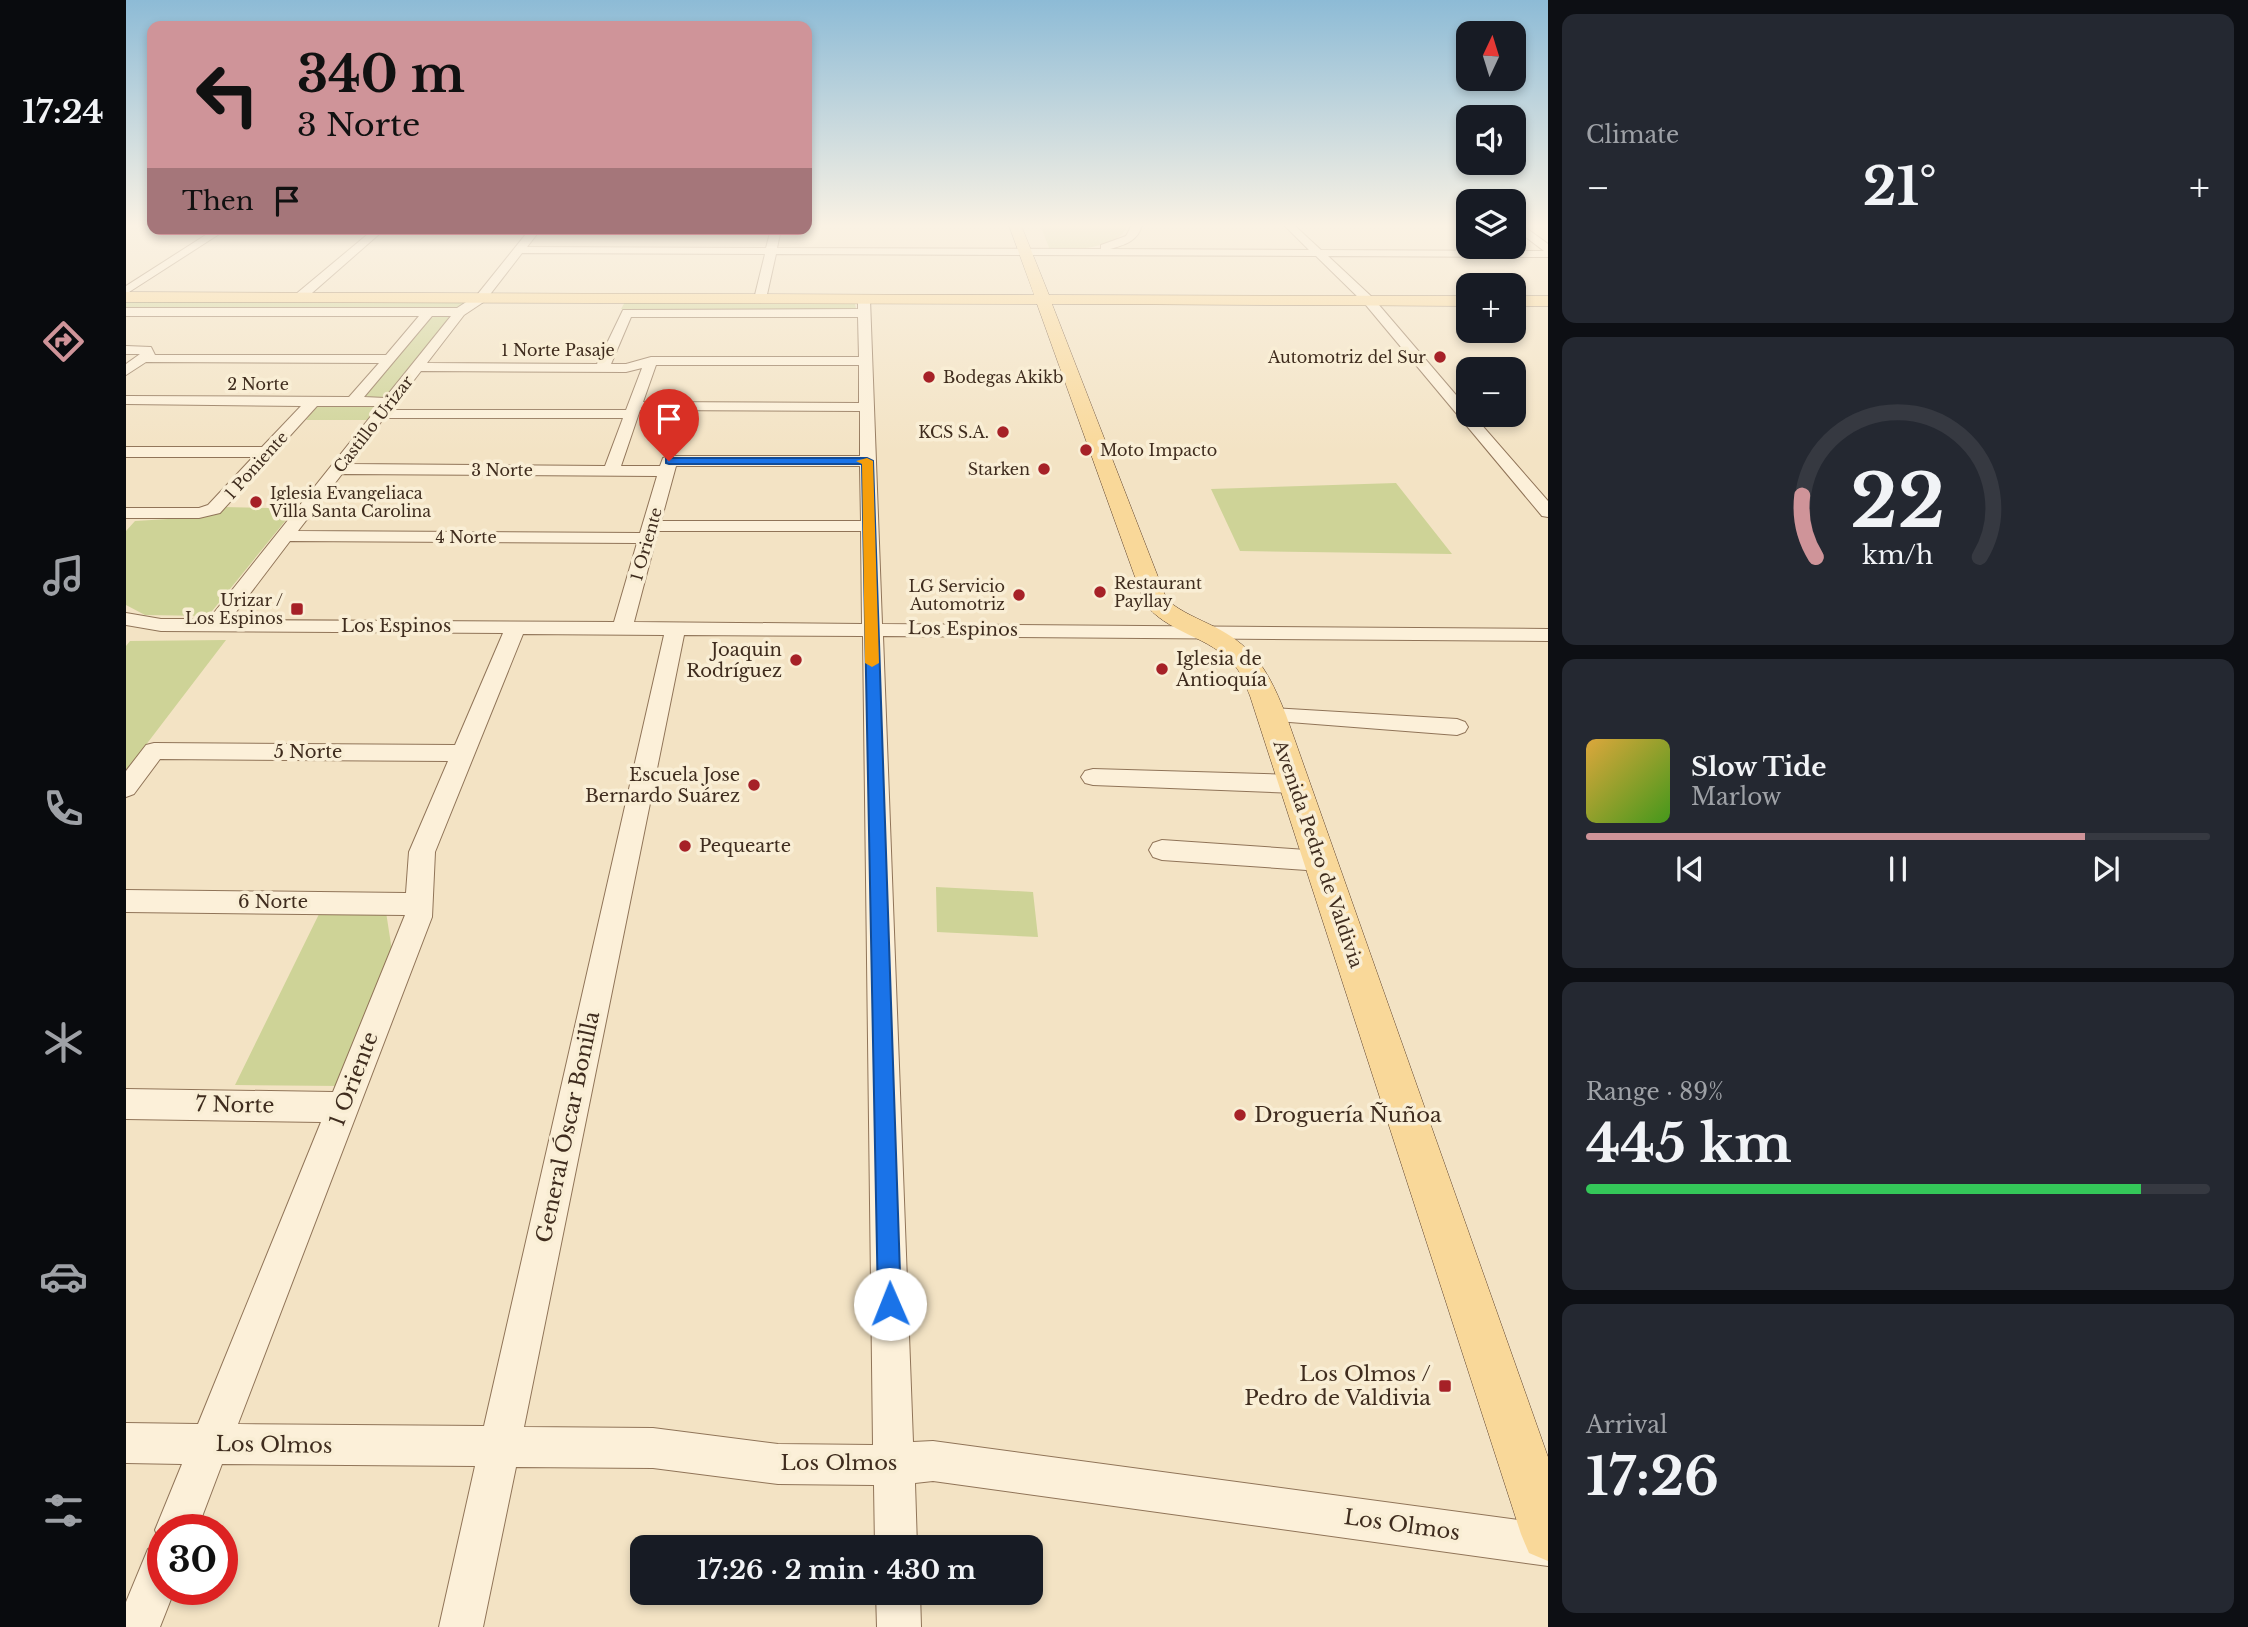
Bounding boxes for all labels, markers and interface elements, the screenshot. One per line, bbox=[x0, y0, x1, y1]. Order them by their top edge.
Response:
north arrow bbox=[1456, 21, 1526, 91]
map controls bbox=[1456, 21, 1526, 427]
text: 340 m bbox=[297, 44, 465, 105]
icon: left bbox=[182, 49, 273, 140]
text: 17:24 bbox=[22, 92, 104, 132]
text: 3 Norte bbox=[297, 105, 420, 145]
button: sound bbox=[1456, 105, 1526, 175]
text: Climate bbox=[1586, 121, 1679, 149]
text: 21° bbox=[1863, 155, 1937, 219]
text: − bbox=[1586, 164, 1610, 211]
text: + bbox=[2189, 164, 2210, 211]
icon: arrive bbox=[268, 182, 306, 220]
text: Then bbox=[182, 185, 254, 217]
button: layers bbox=[1456, 189, 1526, 259]
button: + bbox=[1456, 273, 1526, 343]
icon: directions bbox=[39, 317, 88, 366]
street label: 1 Norte Pasaje bbox=[501, 340, 615, 360]
place label: Automotriz del Sur bbox=[1267, 347, 1426, 367]
marker: Automotriz del Sur bbox=[1432, 349, 1448, 365]
button: − bbox=[1456, 357, 1526, 427]
place label: Bodegas Akikb bbox=[943, 367, 1063, 387]
marker: Bodegas Akikb bbox=[921, 369, 937, 385]
street label: Castillo Urizar bbox=[329, 371, 417, 477]
street label: 2 Norte bbox=[227, 374, 289, 394]
pin bbox=[639, 389, 699, 461]
icon: arrive bbox=[650, 400, 688, 438]
place label: KCS S.A. bbox=[918, 422, 989, 442]
marker: KCS S.A. bbox=[995, 424, 1011, 440]
street label: 1 Poniente bbox=[220, 427, 292, 503]
place label: Moto Impacto bbox=[1100, 440, 1217, 460]
marker: Moto Impacto bbox=[1078, 442, 1094, 458]
text: 22 bbox=[1851, 456, 1945, 547]
place label: Starken bbox=[968, 459, 1030, 479]
street label: 3 Norte bbox=[471, 460, 533, 480]
marker: Starken bbox=[1036, 461, 1052, 477]
place label: Iglesia Evangeliaca Villa Santa Carolina bbox=[269, 483, 431, 521]
marker: Iglesia Evangeliaca Villa Santa Carolina bbox=[248, 494, 264, 510]
street label: 1 Oriente bbox=[626, 505, 666, 583]
street label: 4 Norte bbox=[435, 527, 497, 547]
text: km/h bbox=[1863, 540, 1933, 571]
icon: music bbox=[39, 551, 88, 600]
place label: Restaurant Payllay bbox=[1114, 573, 1202, 611]
place label: LG Servicio Automotriz bbox=[908, 576, 1005, 614]
marker: Restaurant Payllay bbox=[1092, 584, 1108, 600]
marker: LG Servicio Automotriz bbox=[1011, 587, 1027, 603]
place label: Urizar / Los Espinos bbox=[185, 590, 283, 628]
marker: Urizar / Los Espinos bbox=[289, 601, 305, 617]
street label: Los Espinos bbox=[341, 615, 451, 637]
street label: Los Espinos bbox=[908, 617, 1018, 641]
place label: Joaquin Rodríguez bbox=[686, 639, 782, 682]
place label: Iglesia de Antioquía bbox=[1175, 648, 1267, 691]
marker: Joaquin Rodríguez bbox=[788, 652, 804, 668]
marker: Iglesia de Antioquía bbox=[1154, 661, 1170, 677]
street label: Avenida Pedro de Valdivia bbox=[1268, 736, 1367, 971]
street label: 5 Norte bbox=[274, 741, 342, 763]
text: Slow Tide bbox=[1691, 751, 1827, 783]
place label: Escuela Jose Bernardo Suárez bbox=[585, 764, 740, 807]
marker: Escuela Jose Bernardo Suárez bbox=[746, 777, 762, 793]
text: Marlow bbox=[1691, 783, 1781, 811]
icon: phone bbox=[39, 784, 88, 833]
place label: Pequearte bbox=[699, 835, 791, 857]
marker: Pequearte bbox=[677, 838, 693, 854]
icon: previous bbox=[1671, 850, 1709, 888]
icon: pause bbox=[1879, 850, 1917, 888]
icon: next bbox=[2087, 850, 2125, 888]
street label: 6 Norte bbox=[238, 891, 308, 913]
street label: General Óscar Bonilla bbox=[531, 1009, 605, 1245]
icon: climate bbox=[39, 1018, 88, 1067]
street label: 1 Oriente bbox=[324, 1028, 384, 1130]
text: Range · 89% bbox=[1586, 1078, 1723, 1106]
street label: 7 Norte bbox=[195, 1091, 275, 1119]
place label: Droguería Ñuñoa bbox=[1254, 1102, 1442, 1128]
marker: Droguería Ñuñoa bbox=[1232, 1107, 1248, 1123]
text: 445 km bbox=[1586, 1112, 1792, 1176]
icon: car bbox=[39, 1252, 88, 1301]
position arrow bbox=[853, 1267, 927, 1341]
place label: Los Olmos / Pedro de Valdivia bbox=[1244, 1361, 1431, 1411]
marker: Los Olmos / Pedro de Valdivia bbox=[1437, 1378, 1453, 1394]
text: Arrival bbox=[1586, 1411, 1667, 1439]
street label: Los Olmos bbox=[215, 1431, 333, 1459]
text: 17:26 bbox=[1586, 1445, 1719, 1509]
street label: Los Olmos bbox=[781, 1450, 897, 1476]
icon: filters bbox=[39, 1486, 88, 1535]
street label: Los Olmos bbox=[1342, 1504, 1462, 1546]
speed limit sign: 30 bbox=[147, 1514, 238, 1605]
text: 17:26 · 2 min · 430 m bbox=[697, 1554, 976, 1586]

